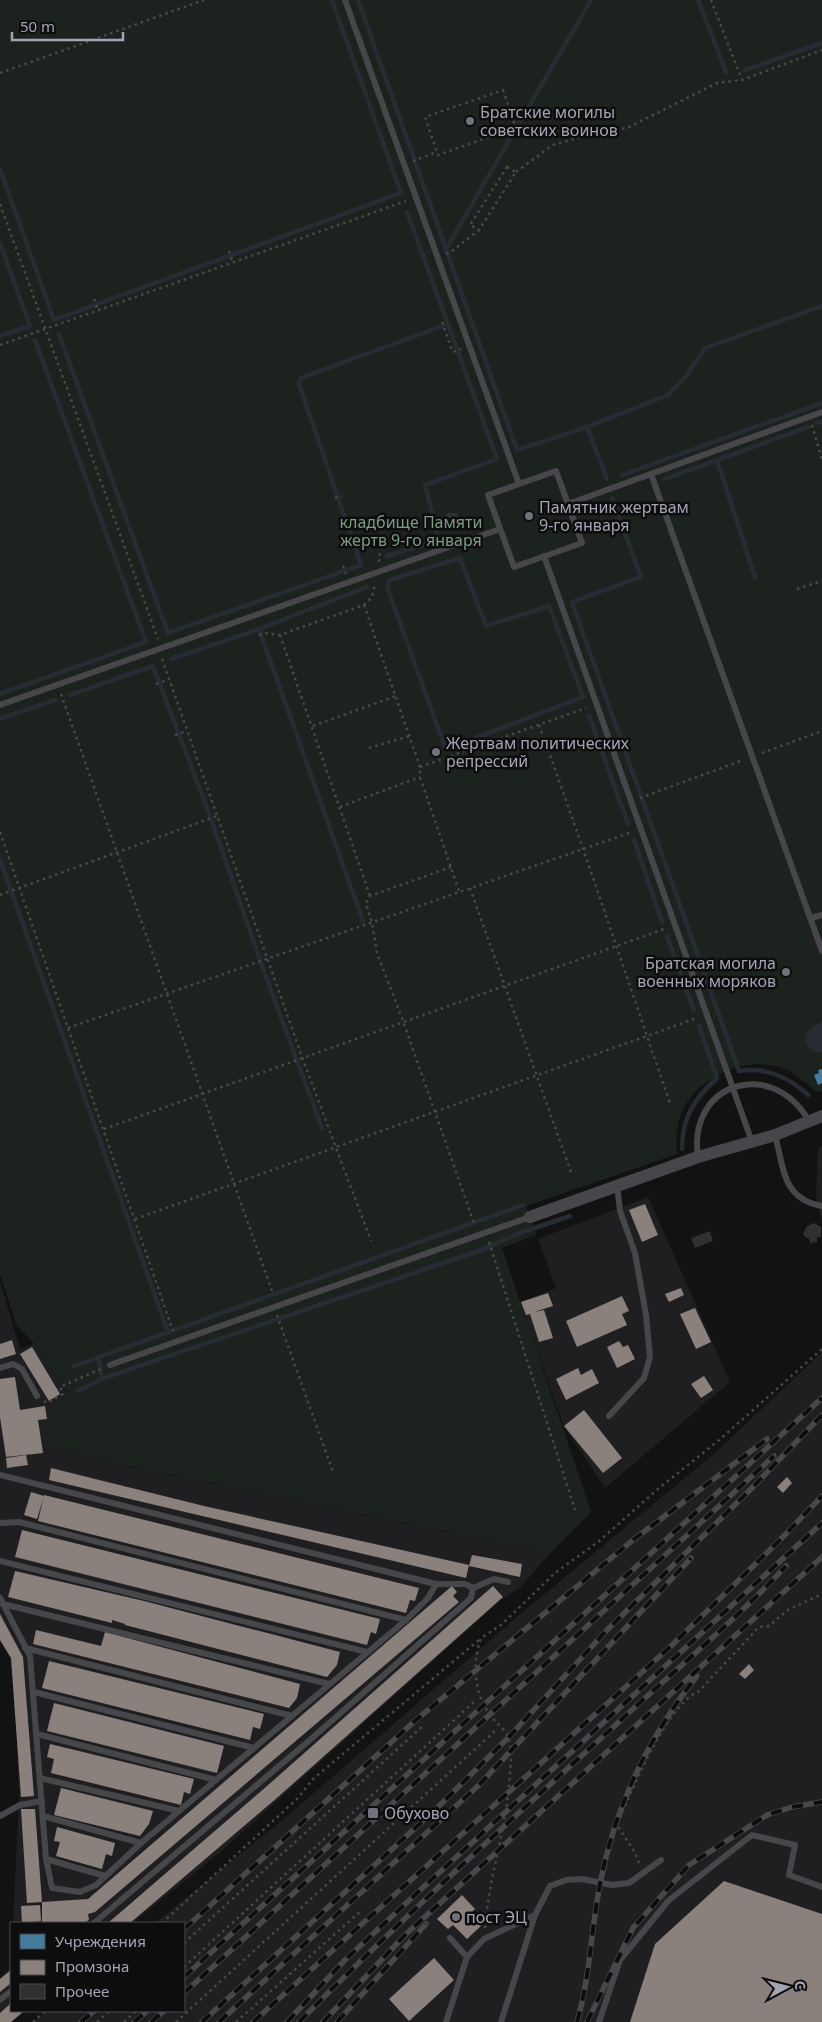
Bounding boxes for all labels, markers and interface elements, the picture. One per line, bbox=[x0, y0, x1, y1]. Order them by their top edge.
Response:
scale bar bbox=[12, 10, 124, 42]
text: 50 m bbox=[20, 16, 55, 36]
place label: Братские могилы советских воинов bbox=[480, 101, 618, 141]
marker: Братские могилы советских воинов bbox=[464, 115, 476, 127]
place label: Памятник жертвам 9-го января bbox=[539, 496, 689, 536]
marker: Памятник жертвам 9-го января bbox=[523, 510, 535, 522]
park label: кладбище Памяти жертв 9-го января bbox=[340, 511, 482, 551]
place label: Жертвам политических репрессий bbox=[446, 732, 630, 772]
marker: Жертвам политических репрессий bbox=[430, 746, 442, 758]
place label: Братская могила военных моряков bbox=[637, 952, 776, 992]
marker: Братская могила военных моряков bbox=[780, 966, 792, 978]
place label: Обухово bbox=[384, 1802, 449, 1824]
marker: Обухово bbox=[366, 1806, 380, 1820]
place label: пост ЭЦ bbox=[466, 1906, 527, 1928]
marker: пост ЭЦ bbox=[450, 1911, 462, 1923]
legend bbox=[10, 1922, 185, 2012]
text: Учреждения bbox=[55, 1931, 146, 1951]
text: Промзона bbox=[55, 1956, 129, 1976]
north arrow bbox=[762, 1962, 812, 2012]
text: С bbox=[790, 1980, 810, 1991]
text: Прочее bbox=[55, 1981, 109, 2001]

